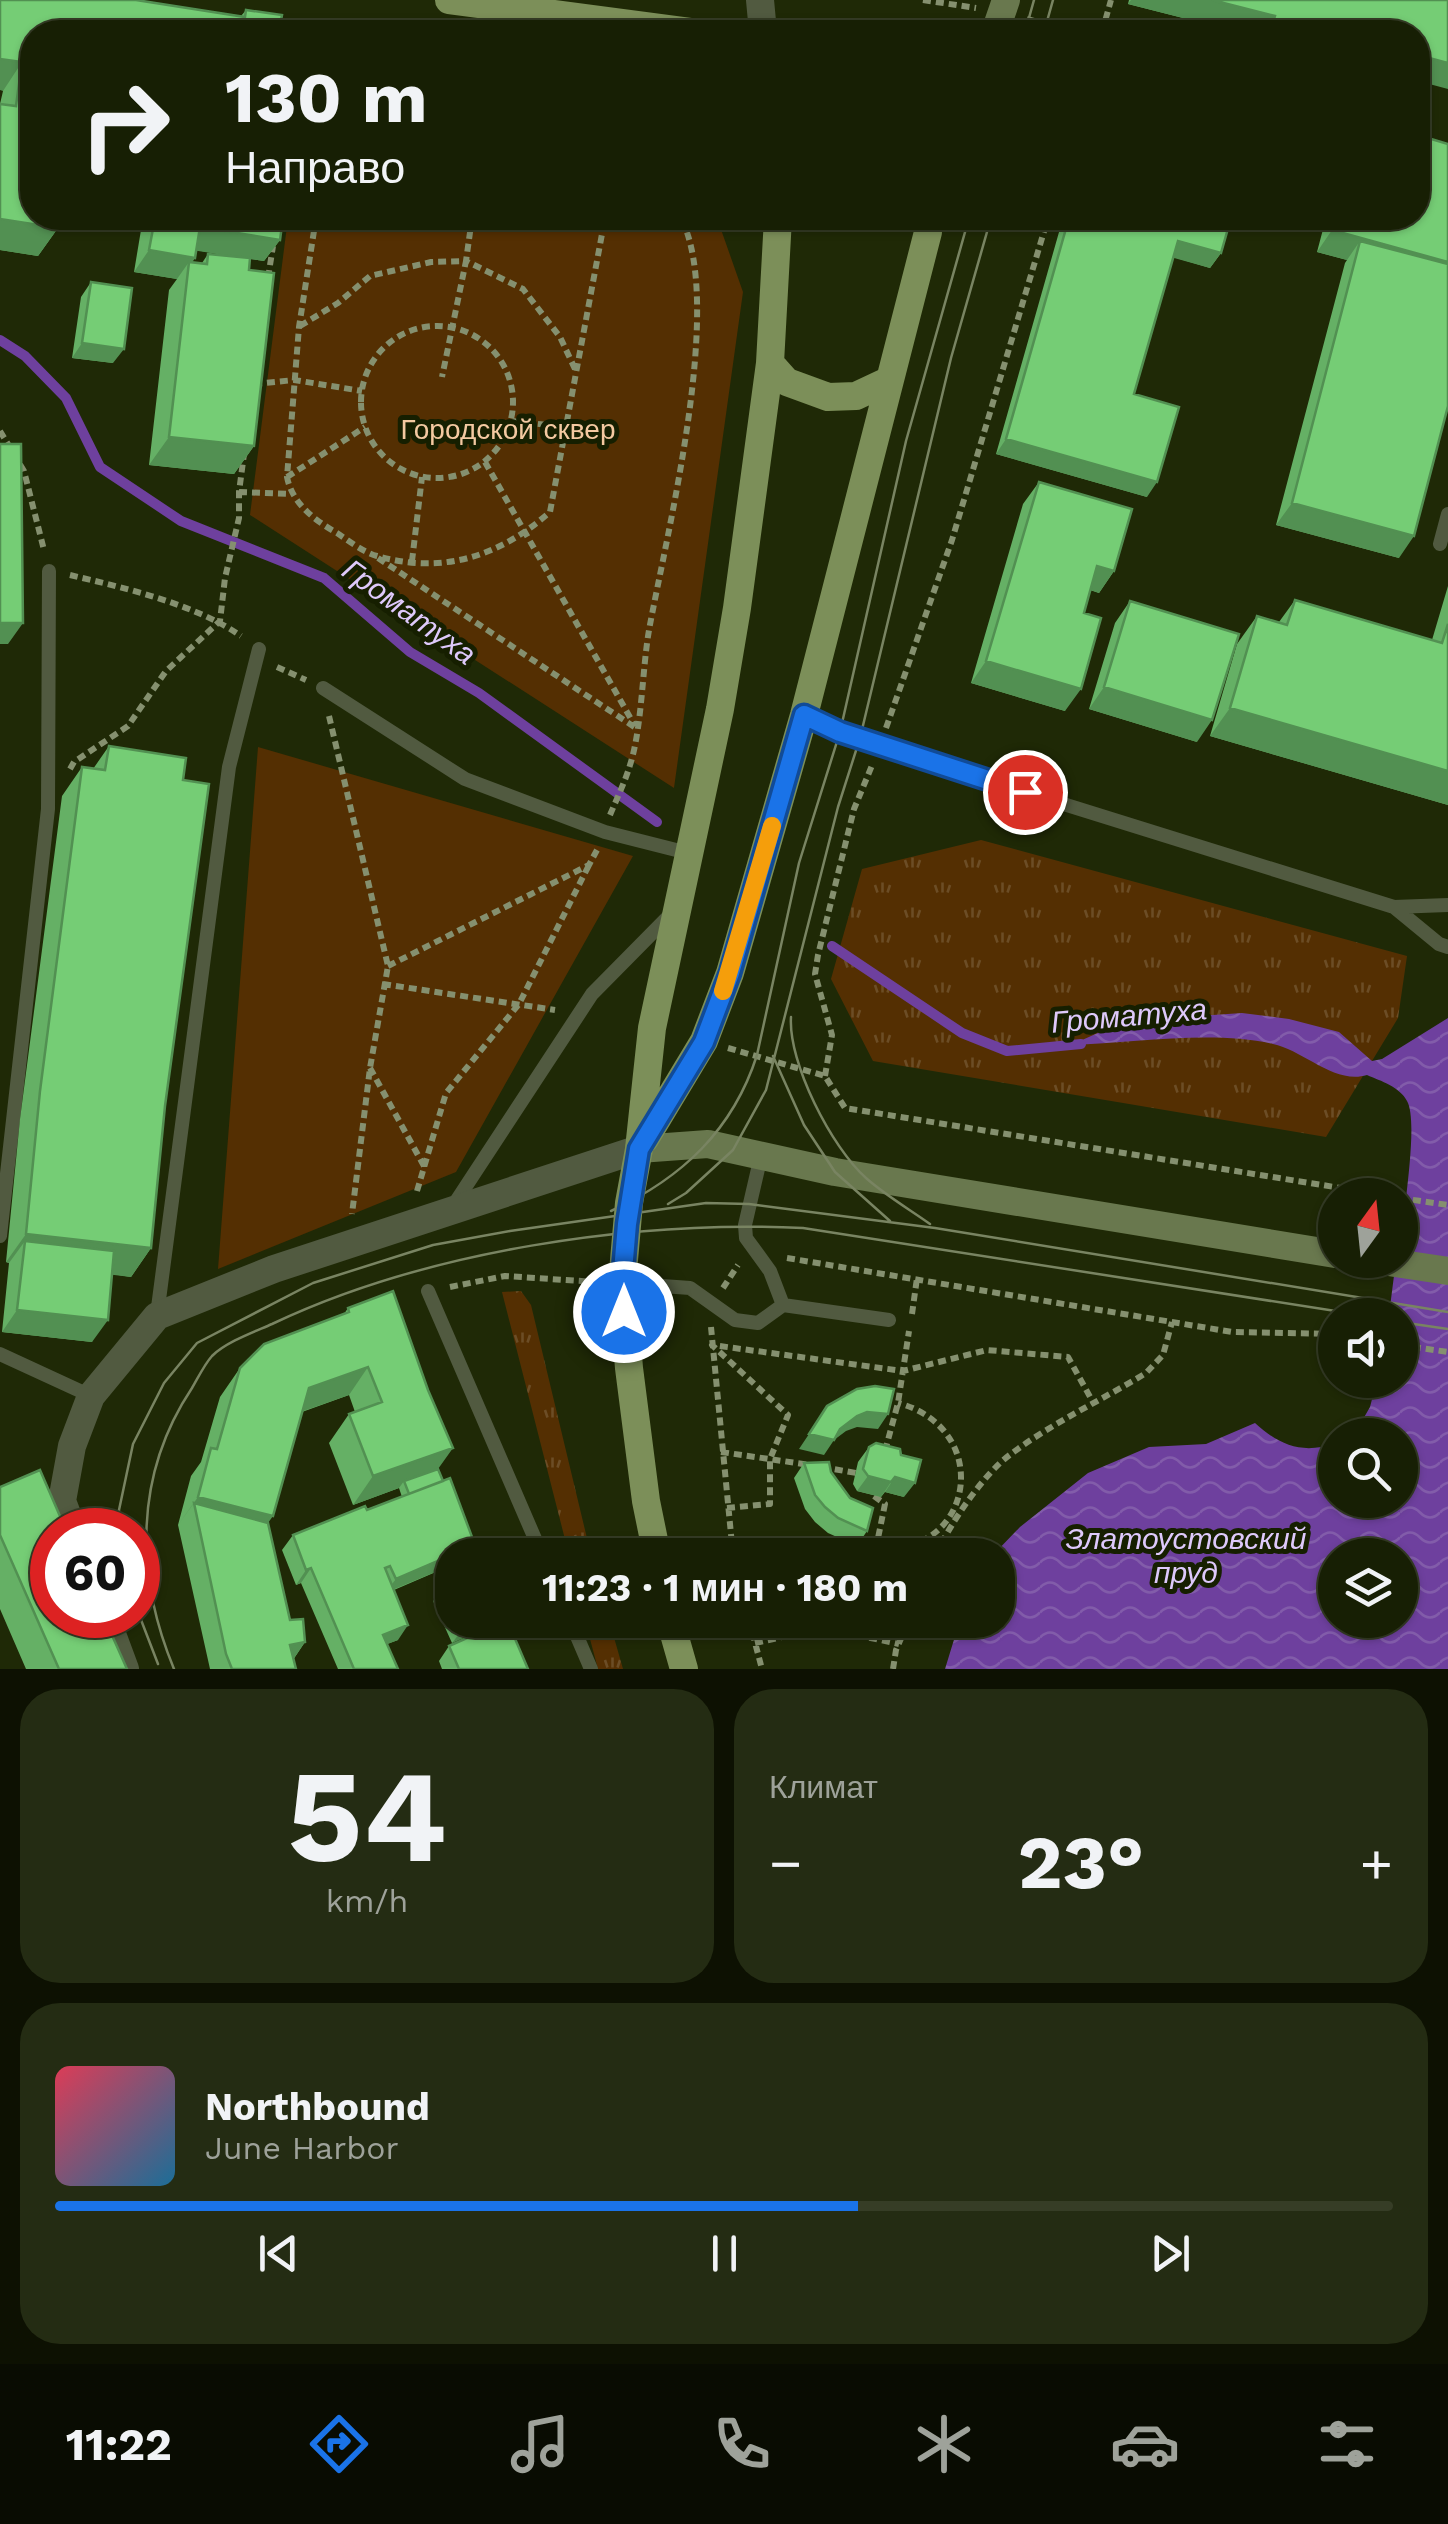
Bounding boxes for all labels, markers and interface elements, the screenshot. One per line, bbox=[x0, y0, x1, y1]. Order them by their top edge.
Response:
text: 130 m bbox=[225, 57, 428, 139]
icon: right bbox=[60, 60, 190, 190]
text: Направо bbox=[225, 141, 405, 194]
park label: Городской сквер bbox=[400, 413, 616, 446]
water label: Громатуха bbox=[336, 551, 483, 672]
pin bbox=[983, 750, 1068, 835]
icon: arrive bbox=[998, 765, 1053, 820]
water label: Громатуха bbox=[1050, 991, 1208, 1040]
north arrow bbox=[1318, 1178, 1418, 1278]
map controls bbox=[1318, 1178, 1418, 1638]
position arrow bbox=[572, 1260, 676, 1364]
button: sound bbox=[1318, 1298, 1418, 1398]
button: search bbox=[1318, 1418, 1418, 1518]
speed limit sign: 60 bbox=[30, 1508, 160, 1638]
water label: Златоустовский пруд bbox=[1066, 1521, 1307, 1590]
button: layers bbox=[1318, 1538, 1418, 1638]
text: 11:23 · 1 мин · 180 m bbox=[542, 1566, 908, 1610]
text: 54 bbox=[287, 1740, 447, 1893]
text: Климат bbox=[769, 1768, 878, 1806]
text: 23° bbox=[1018, 1818, 1144, 1906]
text: − bbox=[769, 1831, 802, 1895]
text: + bbox=[1360, 1831, 1393, 1895]
text: km/h bbox=[326, 1882, 408, 1920]
text: Northbound bbox=[205, 2085, 430, 2129]
text: June Harbor bbox=[205, 2129, 399, 2167]
icon: previous bbox=[251, 2226, 306, 2281]
icon: pause bbox=[697, 2226, 752, 2281]
icon: next bbox=[1143, 2226, 1198, 2281]
icon: directions bbox=[304, 2409, 374, 2479]
icon: music bbox=[505, 2409, 575, 2479]
icon: phone bbox=[707, 2409, 777, 2479]
icon: climate bbox=[909, 2409, 979, 2479]
icon: car bbox=[1110, 2409, 1180, 2479]
icon: filters bbox=[1312, 2409, 1382, 2479]
text: 11:22 bbox=[66, 2418, 172, 2471]

